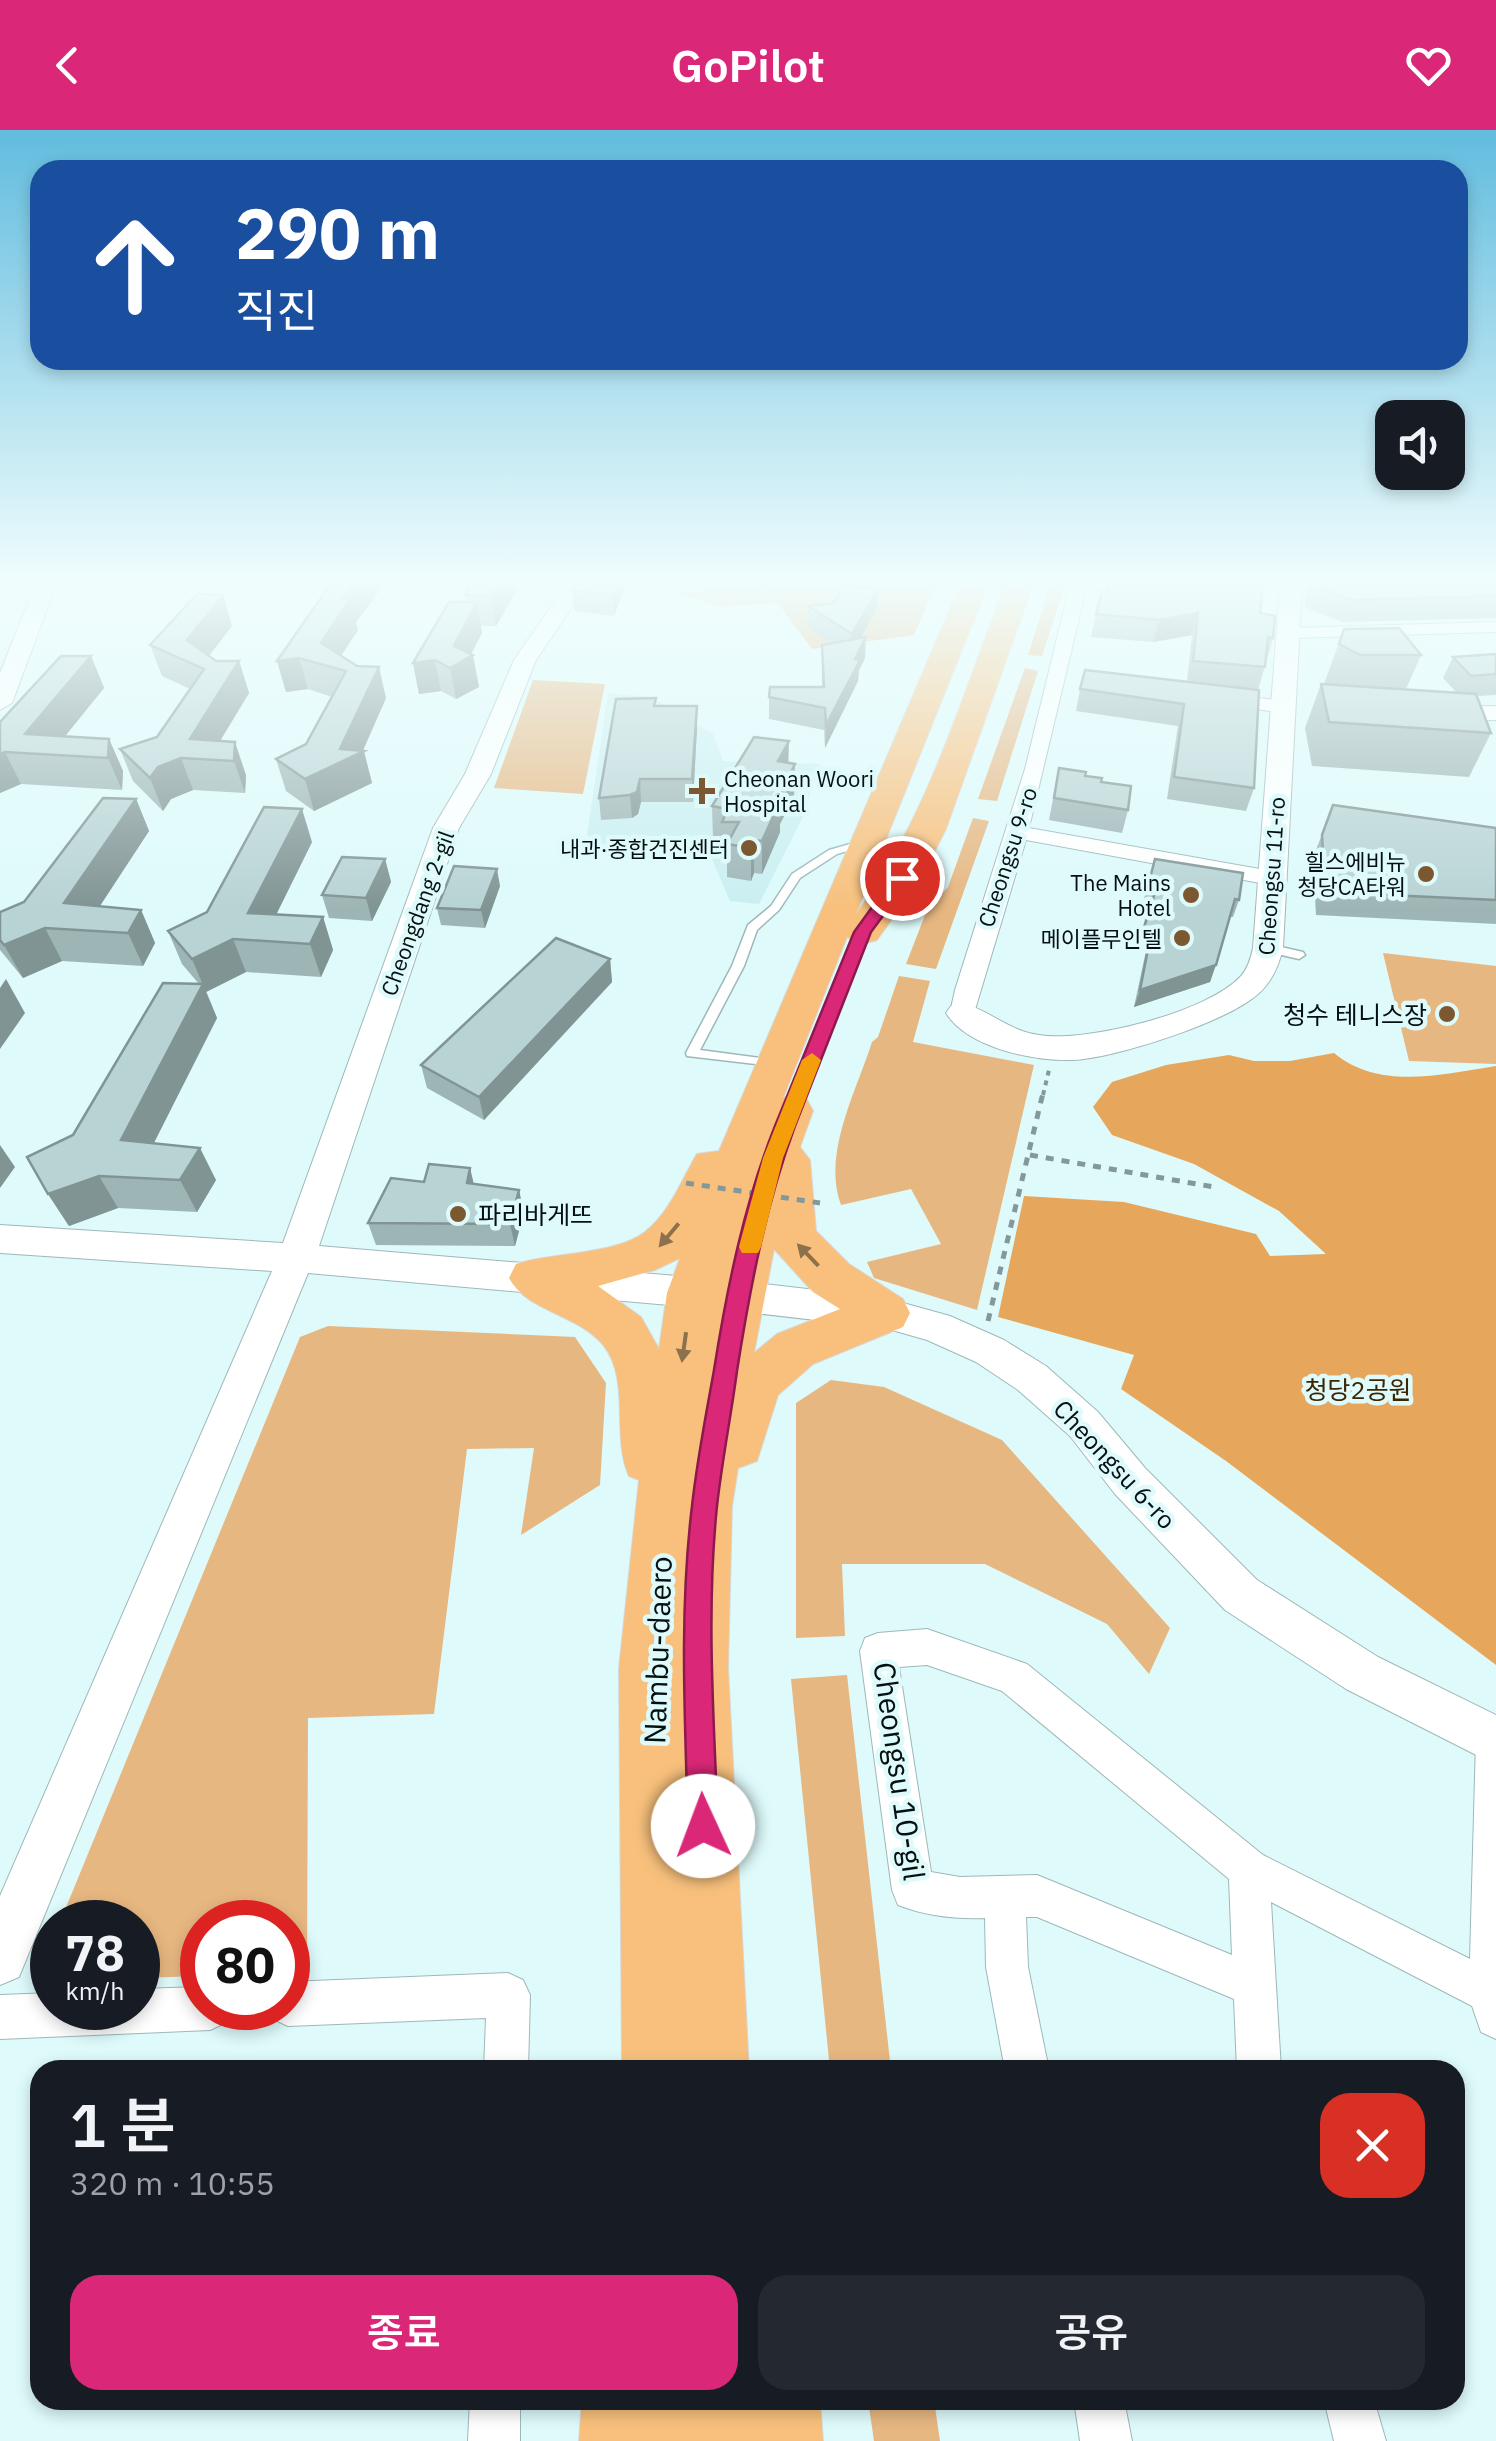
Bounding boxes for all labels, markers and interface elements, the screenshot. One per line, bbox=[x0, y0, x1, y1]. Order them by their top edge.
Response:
text: GoPilot bbox=[671, 36, 825, 94]
icon: back bbox=[40, 38, 95, 93]
icon: heart bbox=[1401, 38, 1456, 93]
text: 290 m bbox=[235, 187, 440, 278]
icon: ahead bbox=[70, 200, 200, 330]
text: 직진 bbox=[235, 281, 318, 339]
map controls bbox=[1375, 400, 1465, 490]
button: sound bbox=[1375, 400, 1465, 490]
place label: Cheonan Woori Hospital bbox=[724, 764, 874, 818]
marker: Cheonan Woori Hospital bbox=[689, 778, 715, 804]
street label: Cheongsu 9-ro bbox=[971, 783, 1043, 931]
street label: Cheongsu 11-ro bbox=[1251, 796, 1291, 956]
street label: Cheongdang 2-gil bbox=[374, 827, 460, 999]
place label: 내과·종합건진센터 bbox=[560, 834, 729, 863]
pin bbox=[860, 836, 945, 921]
marker: 내과·종합건진센터 bbox=[738, 837, 760, 859]
place label: 힐스에비뉴 청당CA타워 bbox=[1297, 847, 1406, 901]
icon: arrive bbox=[875, 851, 930, 906]
marker: 힐스에비뉴 청당CA타워 bbox=[1415, 863, 1437, 885]
place label: The Mains Hotel bbox=[1070, 868, 1171, 922]
marker: The Mains Hotel bbox=[1180, 884, 1202, 906]
place label: 메이플무인텔 bbox=[1041, 924, 1162, 953]
marker: 메이플무인텔 bbox=[1171, 927, 1193, 949]
place label: 청수 테니스장 bbox=[1283, 998, 1427, 1031]
marker: 청수 테니스장 bbox=[1436, 1003, 1458, 1025]
place label: 파리바게뜨 bbox=[478, 1198, 593, 1231]
marker: 파리바게뜨 bbox=[447, 1203, 469, 1225]
one-way arrow bbox=[659, 1223, 680, 1248]
one-way arrow bbox=[797, 1244, 820, 1268]
one-way arrow bbox=[676, 1331, 692, 1363]
park label: 청당2공원 bbox=[1304, 1373, 1412, 1406]
street label: Cheongsu 6-ro bbox=[1047, 1392, 1183, 1536]
street label: Nambu-daero bbox=[634, 1556, 680, 1744]
street label: Cheongsu 10-gil bbox=[865, 1659, 935, 1883]
position arrow bbox=[651, 1774, 755, 1878]
speed limit sign: 80 bbox=[180, 1900, 310, 2030]
text: 78 bbox=[65, 1920, 125, 1985]
text: km/h bbox=[66, 1974, 124, 2007]
text: 1 분 bbox=[70, 2085, 175, 2164]
button: close bbox=[1320, 2093, 1425, 2198]
text: 320 m · 10:55 bbox=[70, 2162, 275, 2204]
button: 종료 bbox=[70, 2275, 738, 2390]
button: 공유 bbox=[758, 2275, 1425, 2390]

